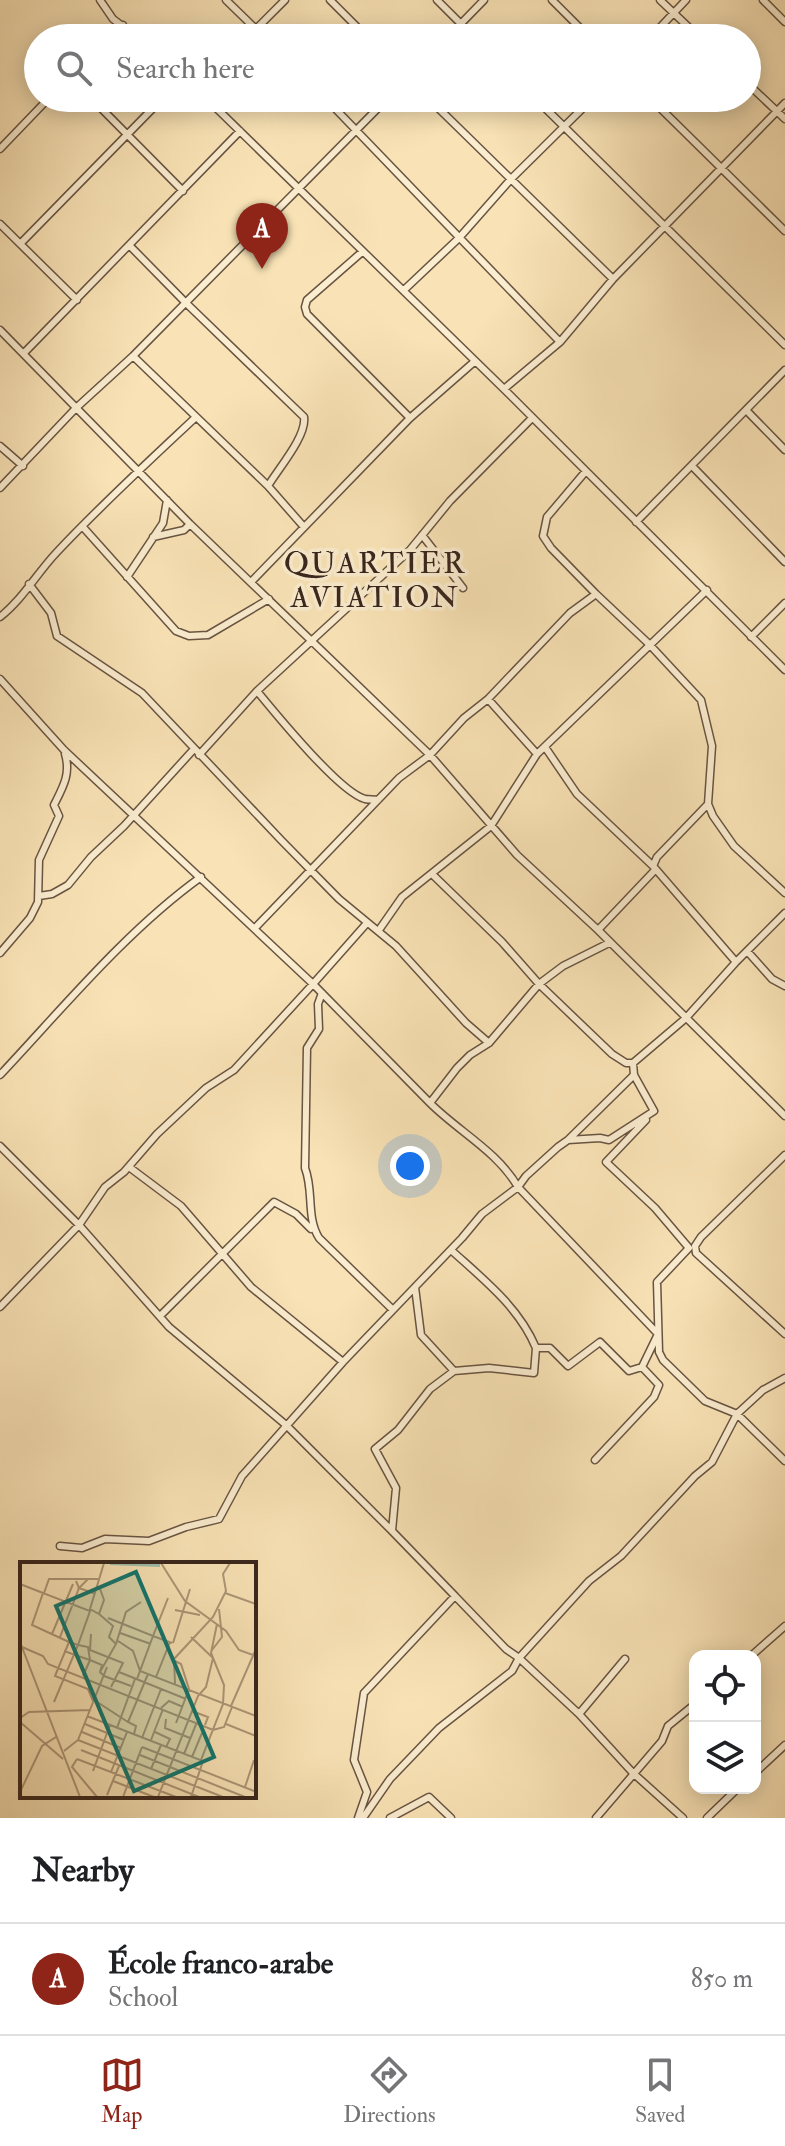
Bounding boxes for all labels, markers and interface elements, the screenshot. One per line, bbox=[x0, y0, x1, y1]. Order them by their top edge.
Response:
search box bbox=[24, 24, 761, 112]
icon: search bbox=[52, 46, 96, 90]
text: Search here bbox=[116, 50, 255, 87]
pin: A bbox=[236, 203, 288, 269]
district label: QUARTIER AVIATION bbox=[284, 545, 466, 616]
your location bbox=[390, 1146, 430, 1186]
inset map bbox=[20, 1562, 256, 1798]
map controls bbox=[689, 1650, 761, 1794]
button: locate bbox=[689, 1650, 761, 1722]
button: layers bbox=[689, 1722, 761, 1794]
text: Nearby bbox=[32, 1849, 134, 1892]
text: École franco-arabe bbox=[108, 1945, 333, 1982]
text: A bbox=[50, 1963, 66, 1995]
text: 850 m bbox=[691, 1963, 753, 1995]
text: School bbox=[108, 1982, 178, 2014]
tab: Map bbox=[100, 2053, 144, 2129]
tab: Directions bbox=[343, 2053, 436, 2129]
tab: Saved bbox=[635, 2053, 685, 2129]

